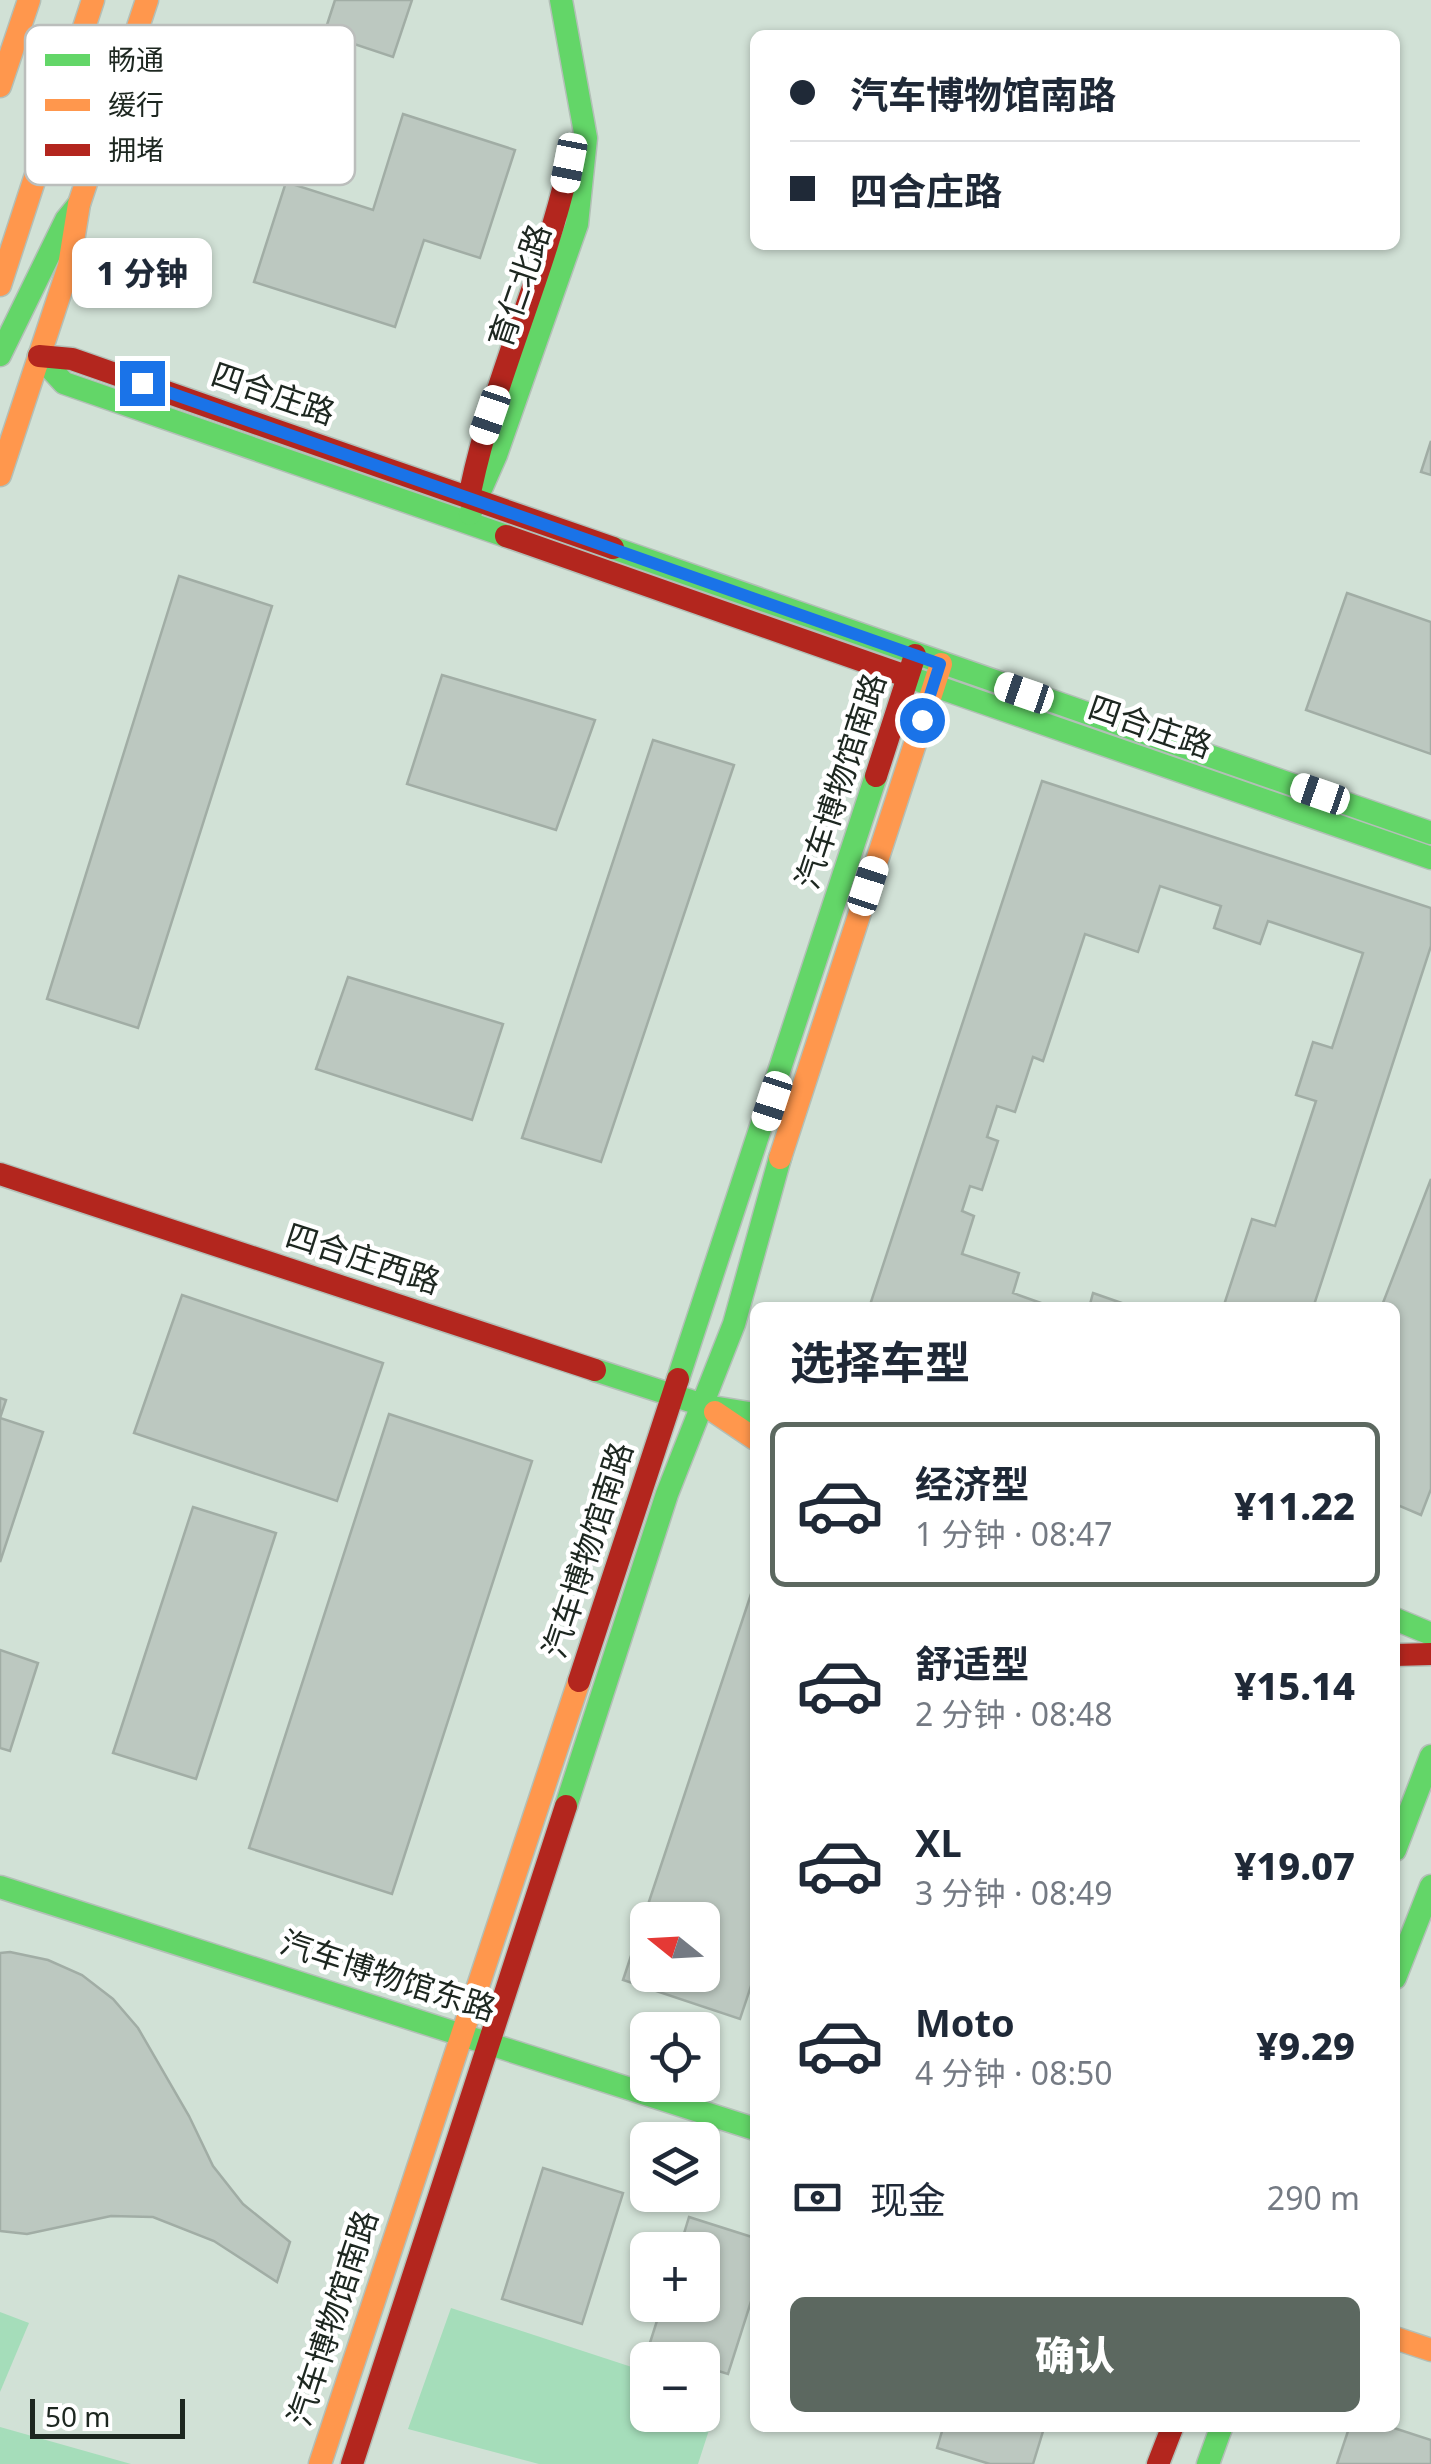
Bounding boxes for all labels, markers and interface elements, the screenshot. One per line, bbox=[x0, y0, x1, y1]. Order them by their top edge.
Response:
legend bbox=[25, 25, 355, 185]
text: 畅通 bbox=[108, 40, 164, 78]
text: 汽车博物馆南路 bbox=[850, 68, 1116, 120]
text: 缓行 bbox=[108, 85, 164, 123]
text: 拥堵 bbox=[108, 130, 164, 168]
car bbox=[549, 131, 589, 195]
text: 四合庄路 bbox=[850, 164, 1002, 216]
street label: 育仁北路 bbox=[477, 218, 560, 353]
callout: 1 分钟 bbox=[72, 238, 212, 308]
text: 1 分钟 bbox=[97, 251, 187, 294]
street label: 四合庄路 bbox=[206, 351, 341, 434]
route end bbox=[120, 361, 165, 406]
car bbox=[466, 382, 514, 448]
street label: 汽车博物馆南路 bbox=[785, 667, 895, 894]
car bbox=[991, 669, 1057, 717]
street label: 四合庄路 bbox=[1083, 684, 1218, 767]
route start bbox=[900, 698, 945, 743]
car bbox=[1287, 770, 1353, 818]
car bbox=[844, 853, 892, 919]
car bbox=[748, 1068, 796, 1134]
street label: 四合庄西路 bbox=[281, 1212, 446, 1303]
text: 选择车型 bbox=[790, 1331, 970, 1392]
street label: 汽车博物馆南路 bbox=[532, 1436, 642, 1663]
text: 经济型 bbox=[915, 1457, 1029, 1509]
icon: car bbox=[795, 1460, 885, 1550]
text: ¥11.22 bbox=[1234, 1479, 1355, 1531]
text: 1 分钟 · 08:47 bbox=[915, 1512, 1113, 1555]
text: 舒适型 bbox=[915, 1637, 1029, 1689]
icon: car bbox=[795, 1640, 885, 1730]
text: ¥15.14 bbox=[1234, 1659, 1355, 1711]
text: 2 分钟 · 08:48 bbox=[915, 1692, 1113, 1735]
text: XL bbox=[915, 1816, 962, 1868]
icon: car bbox=[795, 1820, 885, 1910]
text: ¥19.07 bbox=[1234, 1839, 1355, 1891]
text: 3 分钟 · 08:49 bbox=[915, 1871, 1113, 1914]
north arrow bbox=[630, 1902, 720, 1992]
map controls bbox=[630, 1902, 720, 2432]
street label: 汽车博物馆东路 bbox=[275, 1920, 502, 2030]
text: Moto bbox=[915, 1996, 1015, 2048]
icon: car bbox=[795, 2000, 885, 2090]
button: locate bbox=[630, 2012, 720, 2102]
text: ¥9.29 bbox=[1256, 2019, 1355, 2071]
text: 4 分钟 · 08:50 bbox=[915, 2051, 1113, 2094]
button: layers bbox=[630, 2122, 720, 2212]
icon: cash bbox=[790, 2170, 845, 2225]
text: 现金 bbox=[870, 2173, 946, 2225]
text: 290 m bbox=[1267, 2176, 1360, 2219]
street label: 汽车博物馆南路 bbox=[277, 2204, 387, 2431]
button: + bbox=[630, 2232, 720, 2322]
button: 确认 bbox=[790, 2297, 1360, 2412]
button: − bbox=[630, 2342, 720, 2432]
scale bar bbox=[30, 2394, 185, 2438]
text: 50 m bbox=[45, 2397, 111, 2435]

